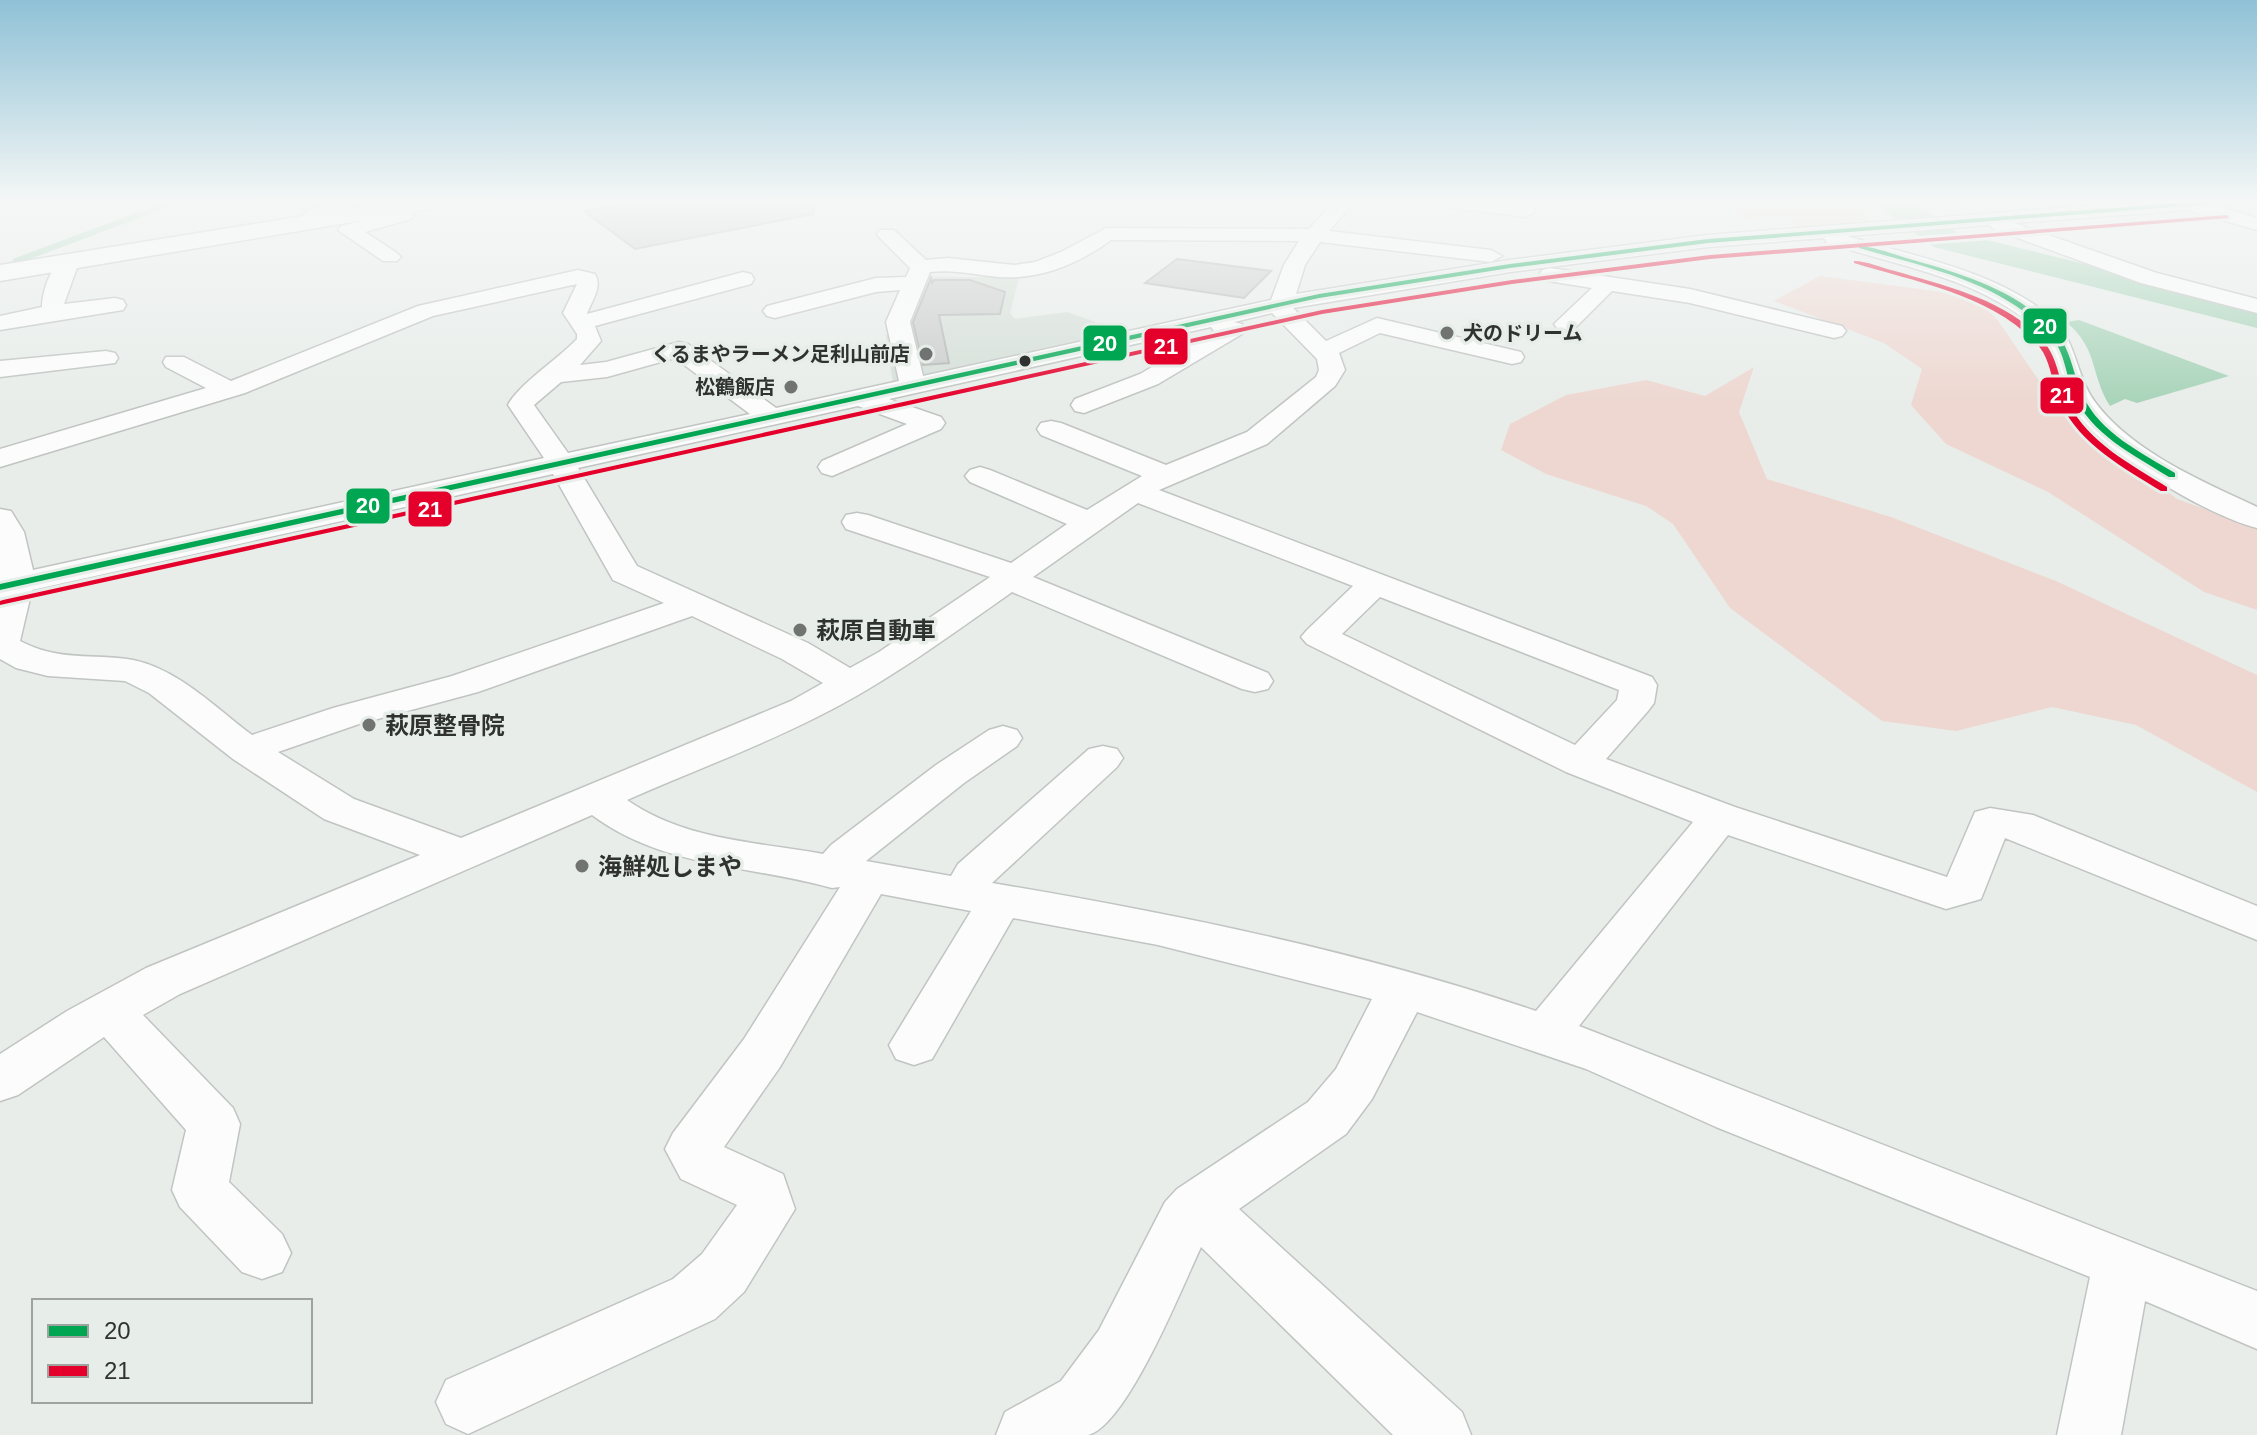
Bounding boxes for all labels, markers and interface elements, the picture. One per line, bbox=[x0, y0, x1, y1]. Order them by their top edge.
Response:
line badge: 20 bbox=[2022, 307, 2068, 345]
text: 20 bbox=[2033, 314, 2057, 339]
place label: 犬のドリーム bbox=[1463, 322, 1582, 344]
line badge: 20 bbox=[1082, 324, 1128, 362]
marker: 犬のドリーム bbox=[1438, 324, 1456, 342]
line badge: 21 bbox=[1143, 327, 1189, 366]
text: 20 bbox=[1093, 331, 1117, 356]
text: 21 bbox=[1154, 334, 1178, 359]
place label: くるまやラーメン足利山前店 bbox=[651, 343, 910, 365]
marker: くるまやラーメン足利山前店 bbox=[917, 345, 935, 363]
unlabelled marker bbox=[1017, 353, 1033, 369]
place label: 松鶴飯店 bbox=[695, 376, 775, 398]
line badge: 21 bbox=[2039, 376, 2085, 415]
marker: 松鶴飯店 bbox=[782, 378, 800, 396]
text: 21 bbox=[2050, 383, 2074, 408]
line badge: 20 bbox=[345, 487, 391, 525]
line badge: 21 bbox=[407, 490, 453, 528]
text: 20 bbox=[356, 493, 380, 518]
text: 21 bbox=[418, 497, 442, 522]
place label: 萩原自動車 bbox=[816, 617, 936, 644]
marker: 萩原自動車 bbox=[791, 621, 809, 639]
place label: 萩原整骨院 bbox=[385, 712, 505, 739]
marker: 萩原整骨院 bbox=[360, 716, 378, 734]
place label: 海鮮処しまや bbox=[598, 853, 742, 880]
marker: 海鮮処しまや bbox=[573, 857, 591, 875]
legend bbox=[32, 1299, 312, 1403]
text: 20 bbox=[104, 1317, 131, 1344]
text: 21 bbox=[104, 1357, 131, 1384]

